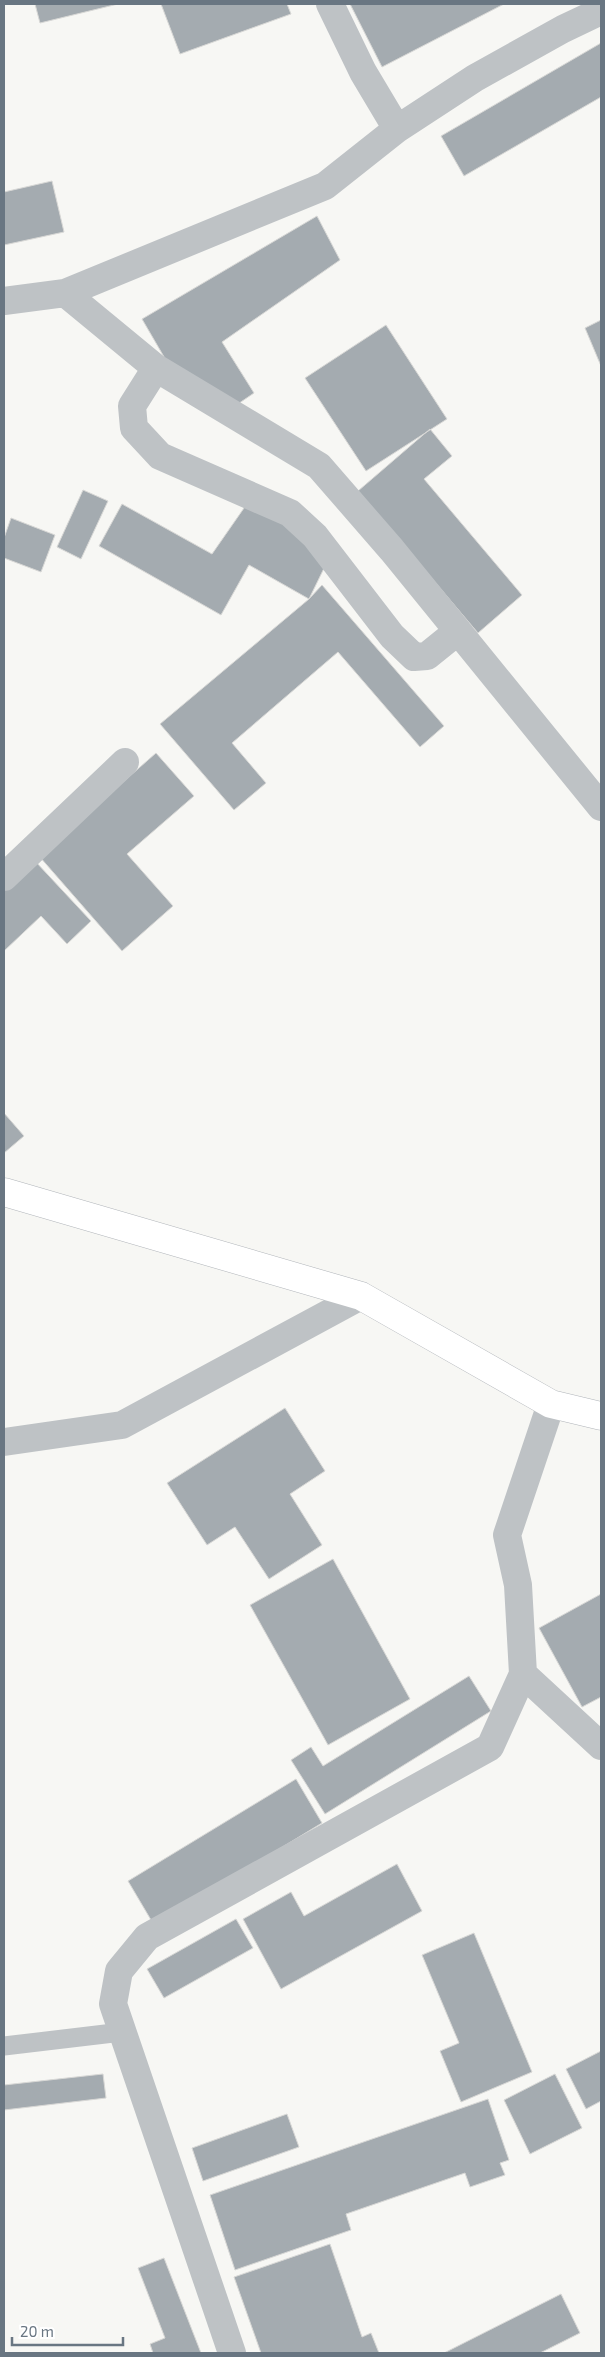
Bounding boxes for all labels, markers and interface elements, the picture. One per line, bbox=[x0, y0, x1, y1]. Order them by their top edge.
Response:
scale bar bbox=[12, 2314, 124, 2346]
text: 20 m bbox=[20, 2322, 54, 2340]

